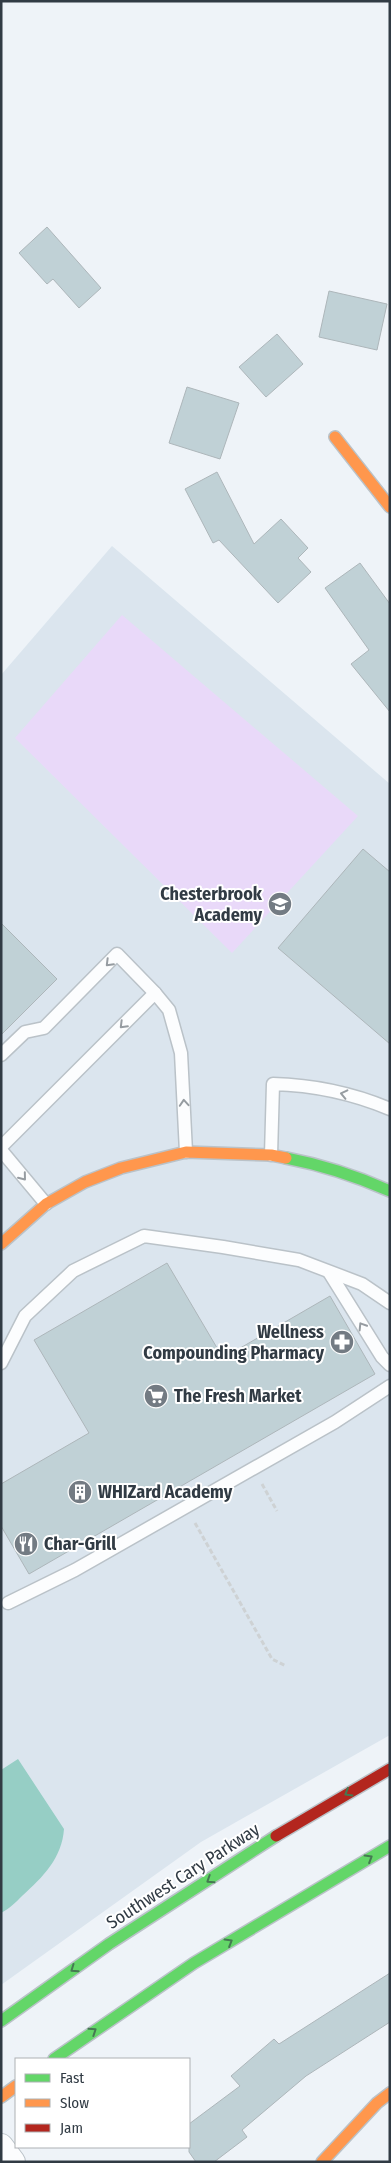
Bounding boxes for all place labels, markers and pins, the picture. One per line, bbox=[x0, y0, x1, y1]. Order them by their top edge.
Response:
place label: Chesterbrook Academy bbox=[160, 883, 263, 926]
school or university icon: Chesterbrook Academy bbox=[267, 891, 293, 917]
place label: Wellness Compounding Pharmacy bbox=[143, 1321, 324, 1364]
pharmacy icon: Wellness Compounding Pharmacy bbox=[329, 1329, 355, 1355]
supermarket icon: The Fresh Market bbox=[143, 1383, 169, 1409]
place label: The Fresh Market bbox=[174, 1385, 302, 1407]
building icon: WHIZard Academy bbox=[67, 1479, 93, 1505]
place label: WHIZard Academy bbox=[98, 1481, 233, 1503]
restaurant icon: Char-Grill bbox=[13, 1531, 39, 1557]
place label: Char-Grill bbox=[44, 1533, 116, 1555]

